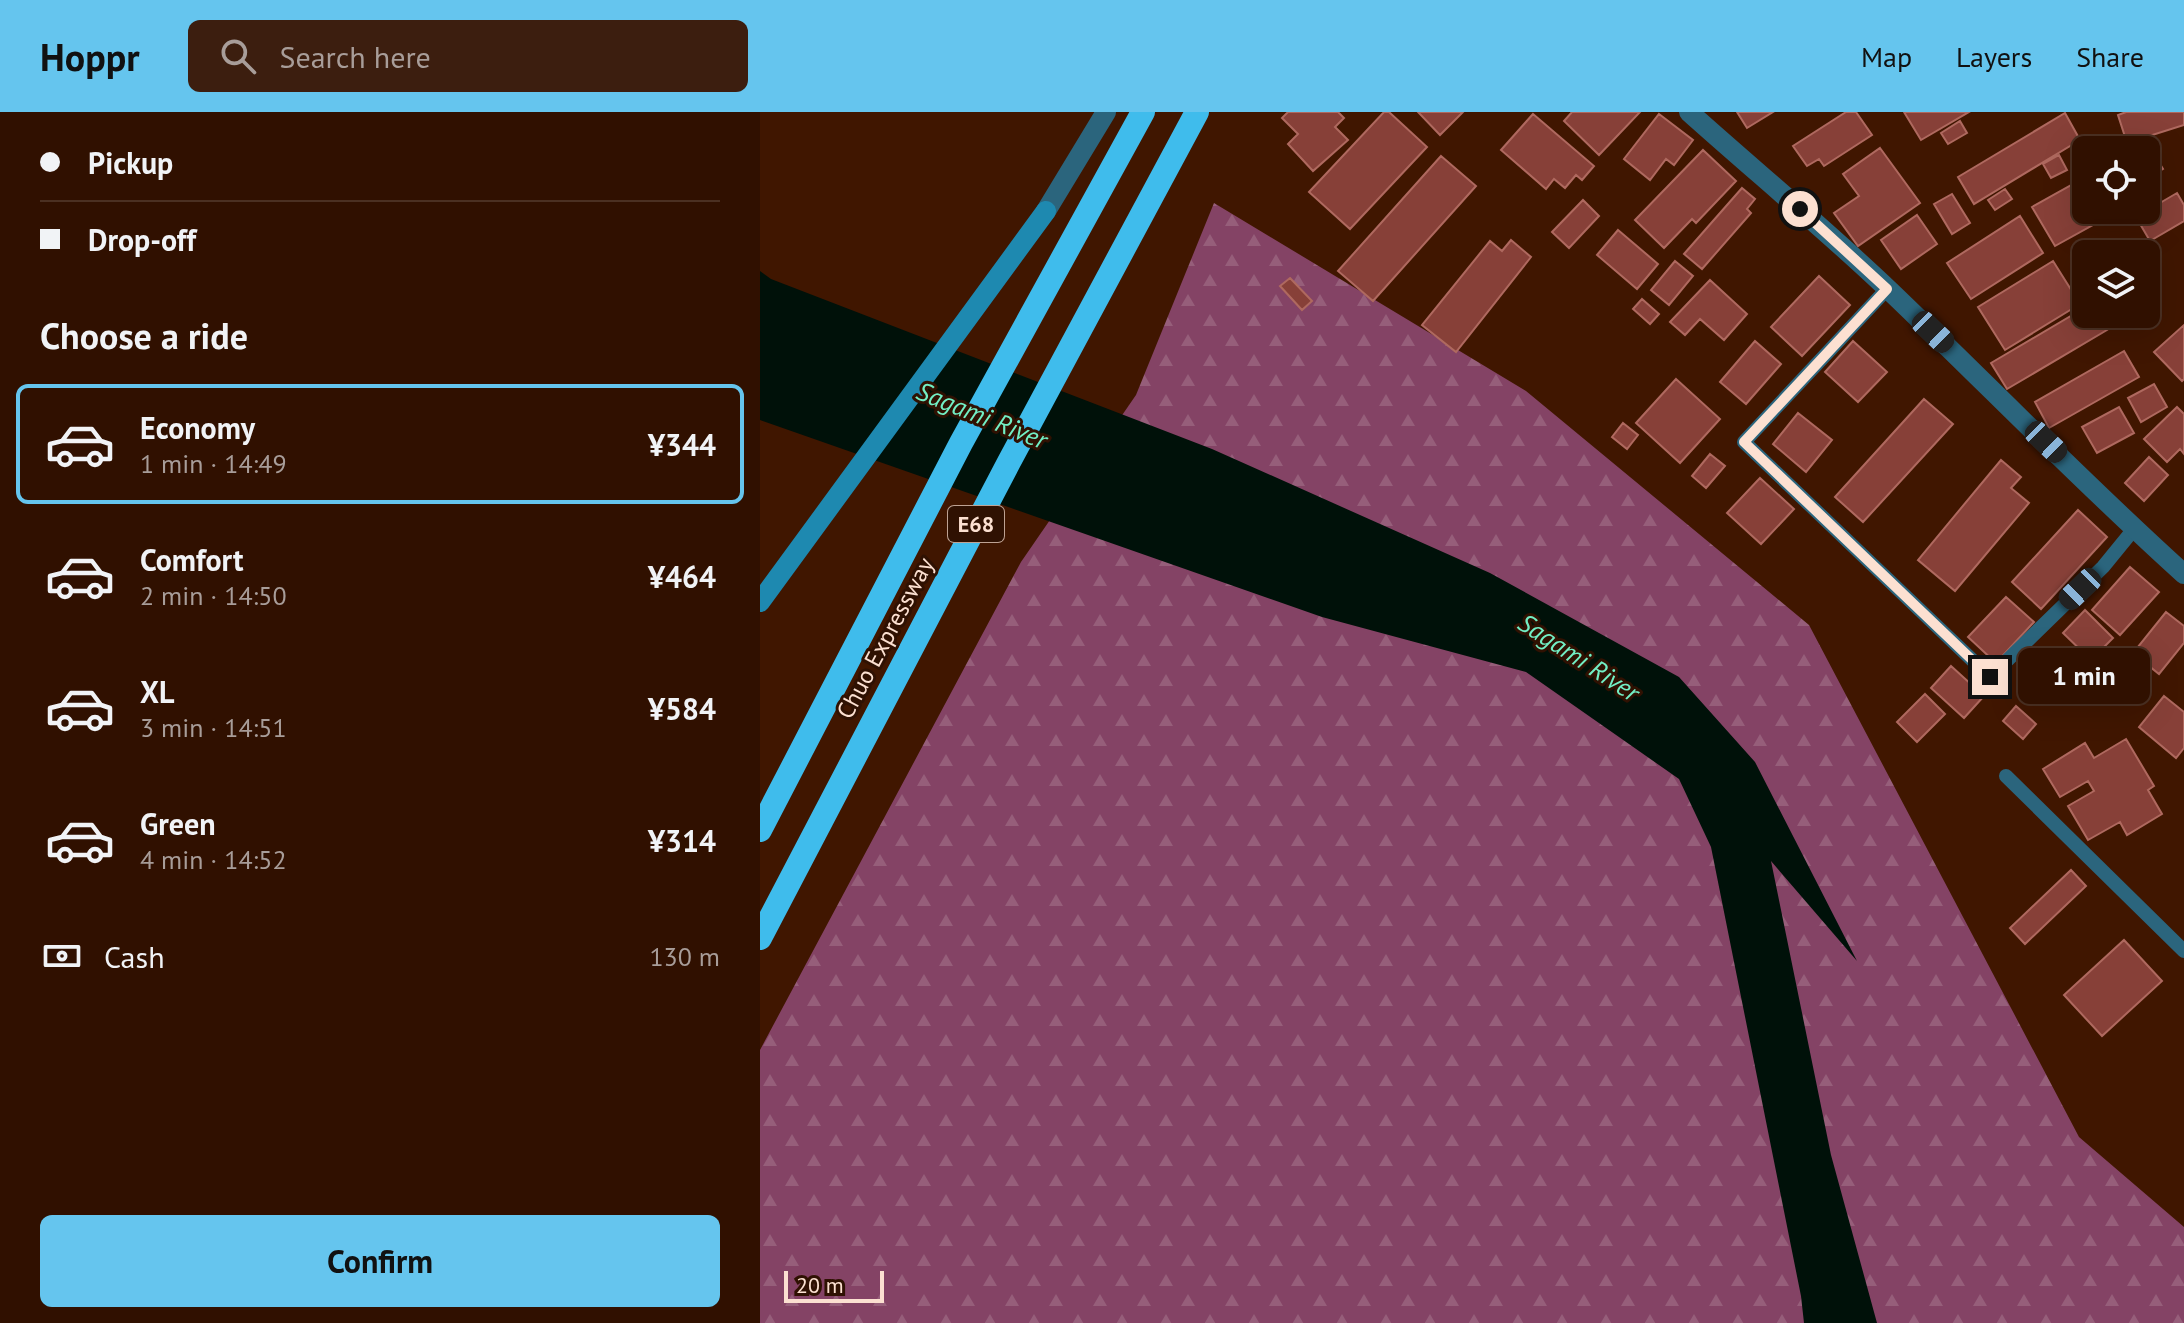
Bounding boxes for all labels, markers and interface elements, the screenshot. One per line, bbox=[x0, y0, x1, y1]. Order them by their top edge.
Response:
search box bbox=[188, 20, 748, 92]
text: Hoppr bbox=[40, 32, 140, 81]
icon: search bbox=[216, 34, 260, 78]
text: Search here bbox=[280, 37, 431, 76]
text: Map bbox=[1861, 38, 1912, 75]
text: Layers bbox=[1956, 38, 2032, 75]
text: Share bbox=[2076, 38, 2144, 75]
map controls bbox=[2072, 136, 2160, 328]
button: locate bbox=[2072, 136, 2160, 224]
text: Pickup bbox=[88, 143, 173, 182]
route start bbox=[1782, 191, 1818, 227]
text: Drop-off bbox=[88, 220, 196, 259]
button: layers bbox=[2072, 240, 2160, 328]
car bbox=[1907, 307, 1959, 357]
text: Choose a ride bbox=[40, 312, 248, 359]
water label: Sagami River bbox=[912, 374, 1053, 457]
icon: car bbox=[44, 408, 116, 480]
text: Economy bbox=[140, 408, 255, 447]
car bbox=[2020, 417, 2072, 467]
text: ¥344 bbox=[648, 425, 716, 464]
text: 1 min · 14:49 bbox=[140, 447, 287, 480]
road number: E68 bbox=[948, 506, 1004, 542]
icon: car bbox=[44, 540, 116, 612]
text: Comfort bbox=[140, 540, 243, 579]
street label: Chuo Expressway bbox=[829, 552, 941, 724]
text: ¥464 bbox=[648, 557, 716, 596]
car bbox=[2054, 564, 2106, 614]
text: 2 min · 14:50 bbox=[140, 579, 287, 612]
water label: Sagami River bbox=[1512, 606, 1647, 709]
callout: 1 min bbox=[2018, 649, 2150, 705]
route end bbox=[1972, 659, 2008, 695]
text: 1 min bbox=[2052, 659, 2116, 692]
icon: car bbox=[44, 672, 116, 744]
text: XL bbox=[140, 672, 174, 711]
text: ¥584 bbox=[648, 689, 716, 728]
text: 3 min · 14:51 bbox=[140, 711, 287, 744]
icon: car bbox=[44, 804, 116, 876]
text: Green bbox=[140, 804, 215, 843]
text: ¥314 bbox=[648, 821, 716, 860]
text: 4 min · 14:52 bbox=[140, 843, 287, 876]
icon: cash bbox=[40, 934, 84, 978]
text: Cash bbox=[104, 937, 165, 976]
text: 130 m bbox=[649, 940, 720, 973]
button: Confirm bbox=[40, 1215, 720, 1307]
scale bar bbox=[784, 1267, 884, 1303]
text: 20 m bbox=[796, 1271, 844, 1299]

